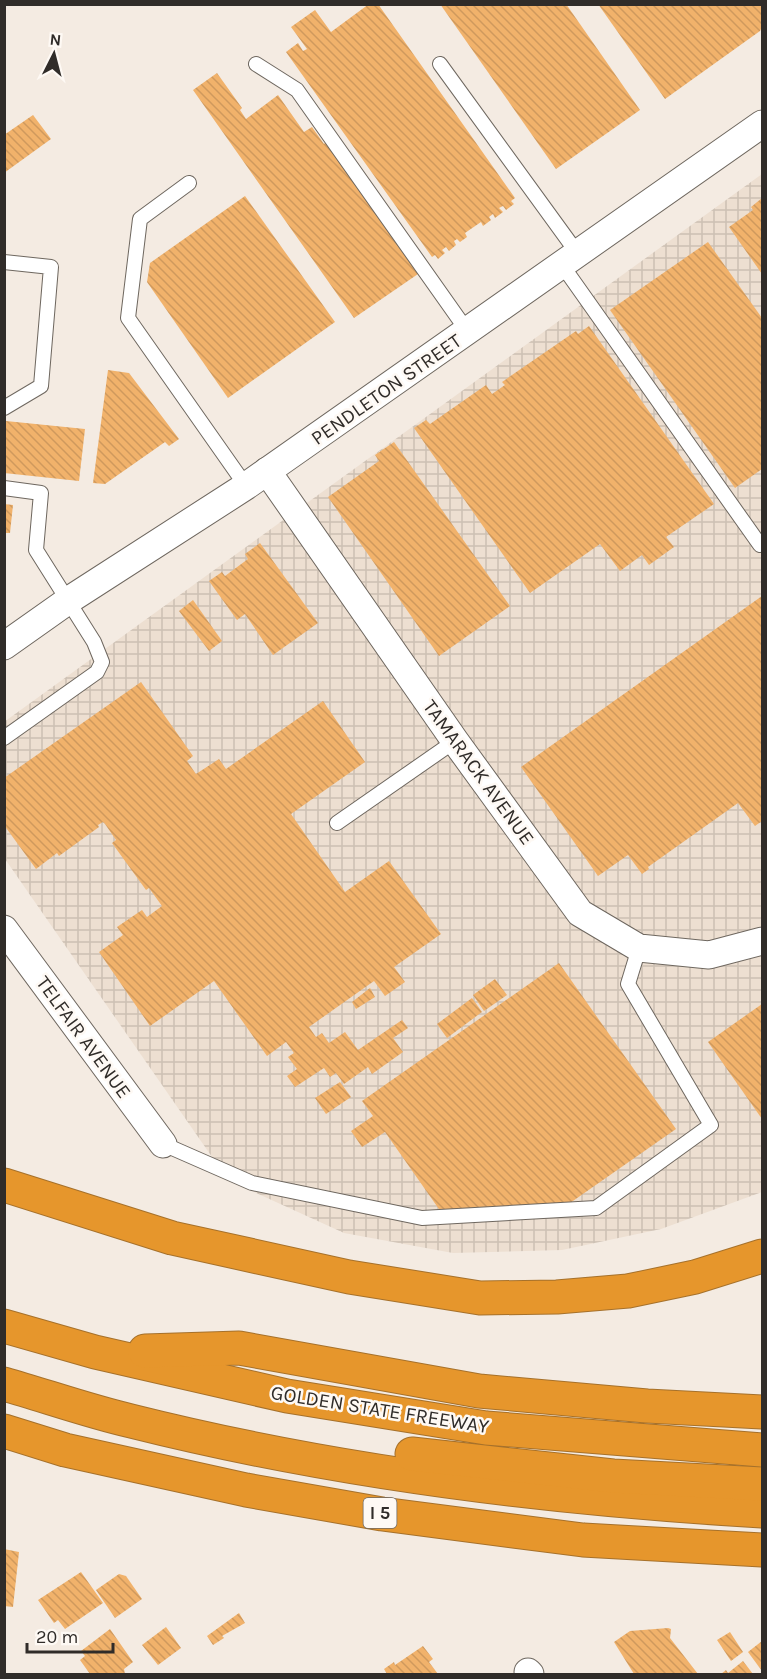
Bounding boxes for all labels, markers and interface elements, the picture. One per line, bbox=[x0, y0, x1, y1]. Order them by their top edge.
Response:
north arrow bbox=[24, 24, 84, 84]
text: N bbox=[49, 30, 62, 50]
street label: PENDLETON STREET bbox=[307, 329, 466, 450]
street label: TAMARACK AVENUE bbox=[418, 695, 539, 849]
street label: TELFAIR AVENUE bbox=[32, 972, 136, 1103]
street label: GOLDEN STATE FREEWAY bbox=[269, 1381, 491, 1438]
road number: I 5 bbox=[364, 1498, 397, 1528]
scale bar bbox=[27, 1616, 112, 1654]
text: 20 m bbox=[36, 1626, 78, 1648]

